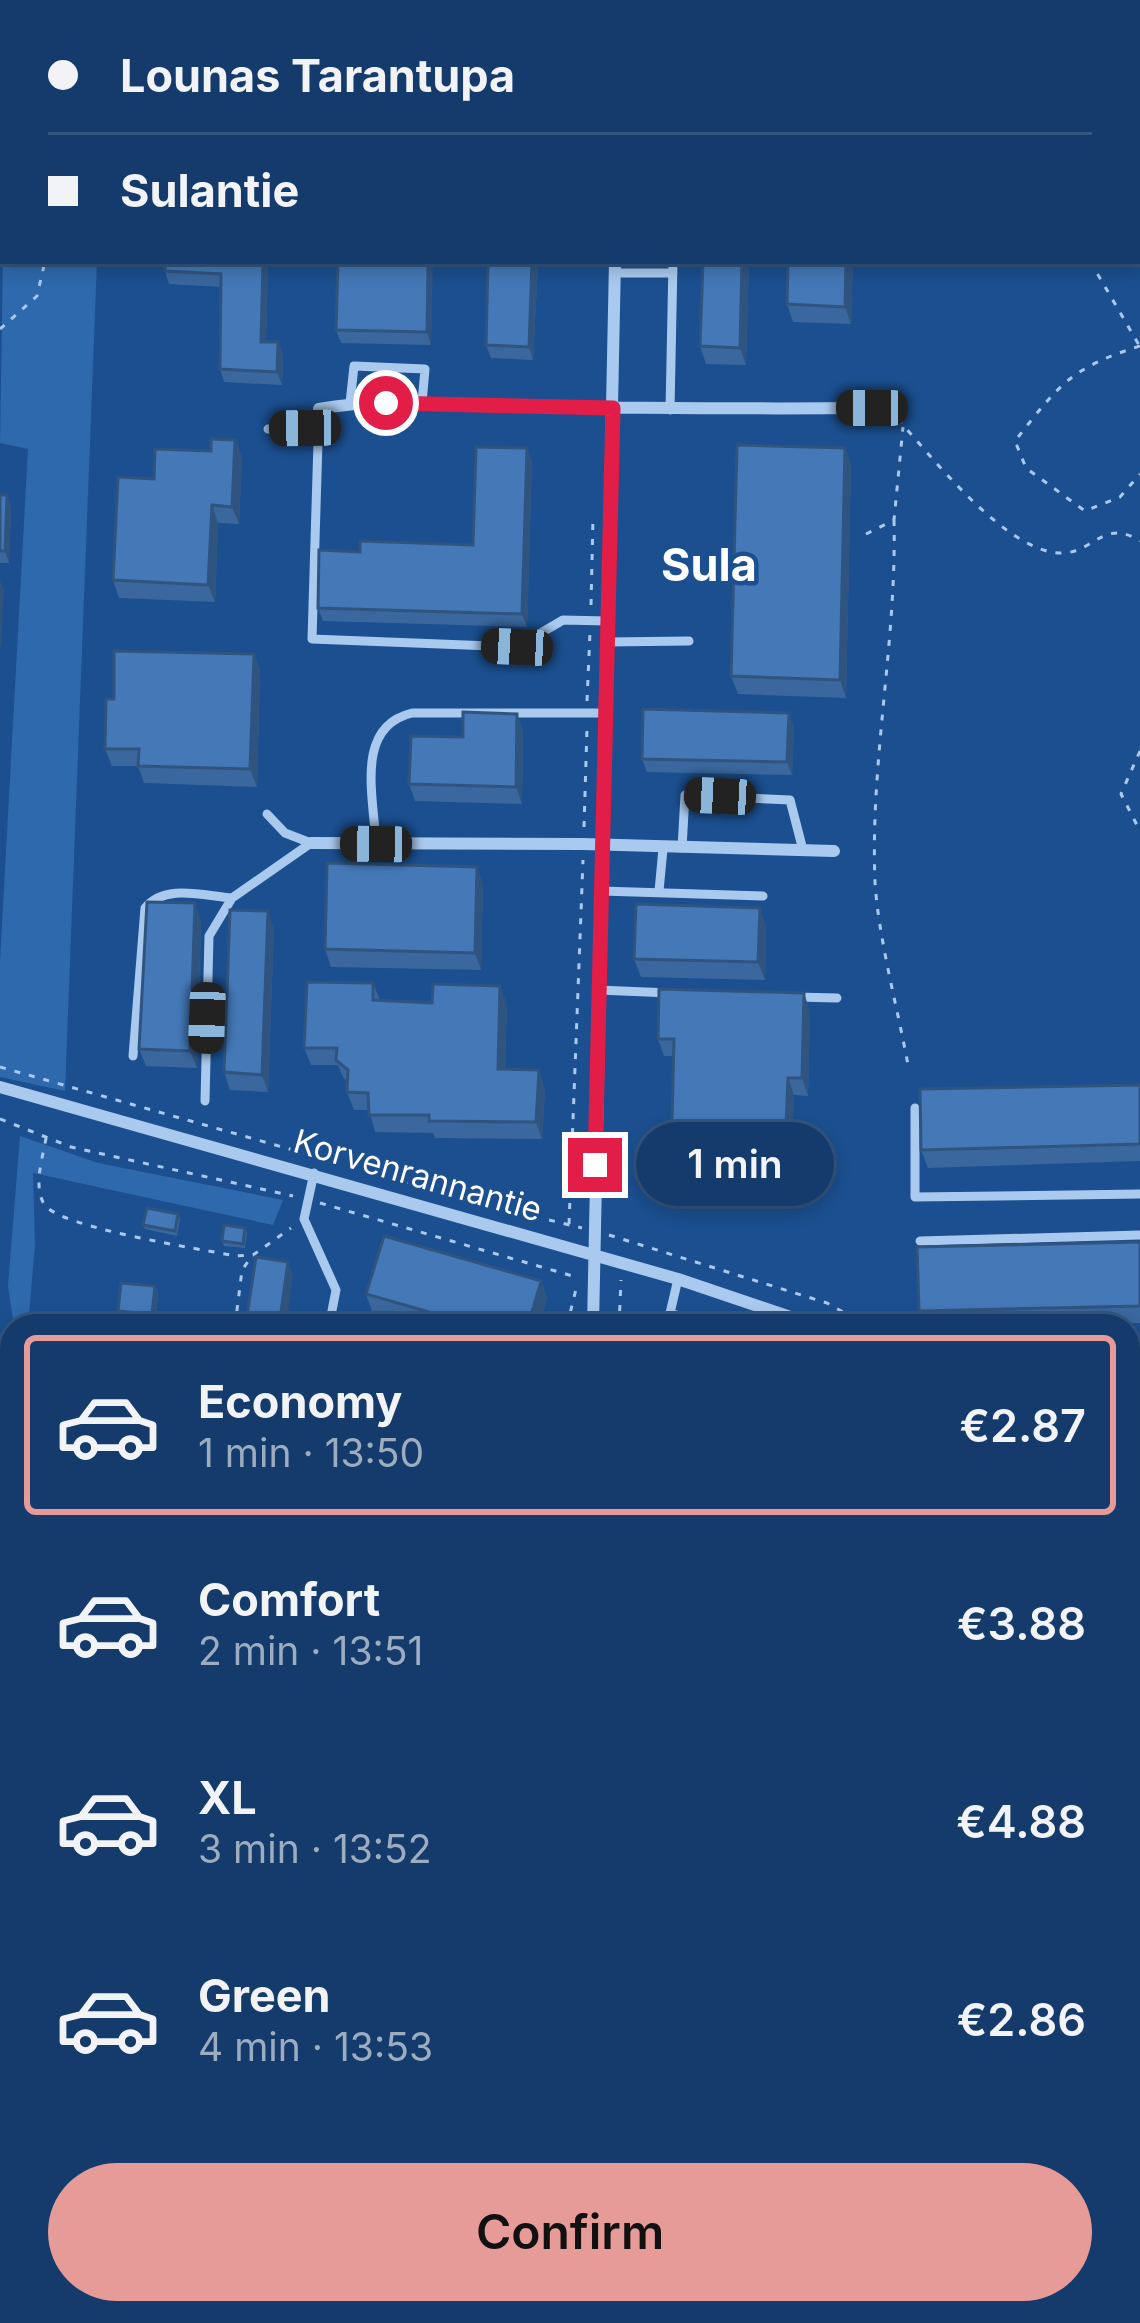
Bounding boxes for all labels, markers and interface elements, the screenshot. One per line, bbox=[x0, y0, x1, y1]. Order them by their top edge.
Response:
text: Lounas Tarantupa bbox=[120, 48, 515, 103]
text: Sulantie bbox=[120, 163, 299, 218]
route start bbox=[359, 376, 413, 430]
car bbox=[836, 390, 908, 426]
car bbox=[269, 409, 341, 447]
district label: Sula bbox=[661, 537, 757, 592]
car bbox=[480, 627, 554, 667]
car bbox=[683, 776, 757, 816]
car bbox=[340, 825, 412, 863]
car bbox=[188, 981, 226, 1055]
street label: Korvenrannantie bbox=[289, 1120, 547, 1230]
callout: 1 min bbox=[637, 1123, 835, 1207]
route end bbox=[568, 1138, 622, 1192]
text: 1 min bbox=[687, 1140, 783, 1187]
icon: car bbox=[54, 1371, 162, 1479]
text: Economy bbox=[198, 1374, 402, 1429]
text: €2.87 bbox=[960, 1398, 1086, 1453]
text: 1 min · 13:50 bbox=[198, 1429, 424, 1476]
icon: car bbox=[54, 1569, 162, 1677]
text: Comfort bbox=[198, 1572, 380, 1627]
text: €3.88 bbox=[957, 1596, 1086, 1651]
text: 2 min · 13:51 bbox=[198, 1627, 423, 1674]
icon: car bbox=[54, 1767, 162, 1875]
text: XL bbox=[198, 1770, 257, 1825]
text: €4.88 bbox=[956, 1794, 1086, 1849]
text: 3 min · 13:52 bbox=[198, 1825, 432, 1872]
icon: car bbox=[54, 1965, 162, 2073]
text: Green bbox=[198, 1968, 331, 2023]
text: €2.86 bbox=[957, 1992, 1086, 2047]
text: 4 min · 13:53 bbox=[198, 2023, 433, 2070]
button: Confirm bbox=[48, 2163, 1092, 2301]

